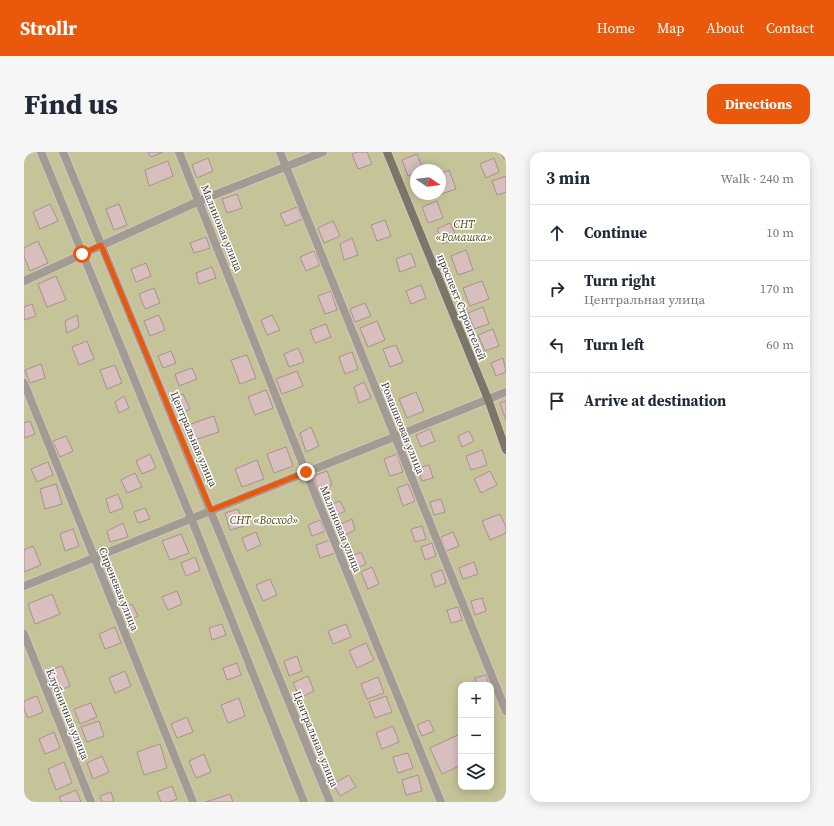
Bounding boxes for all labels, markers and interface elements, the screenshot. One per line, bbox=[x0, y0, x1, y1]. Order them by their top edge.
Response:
text: Strollr bbox=[20, 15, 77, 41]
text: Home bbox=[597, 18, 635, 38]
text: Map bbox=[657, 18, 684, 38]
text: About bbox=[706, 18, 744, 38]
text: Contact bbox=[766, 18, 814, 38]
button: Directions bbox=[707, 84, 810, 124]
text: Find us bbox=[24, 85, 118, 123]
north arrow bbox=[410, 164, 446, 200]
text: 3 min bbox=[546, 166, 590, 190]
text: Walk · 240 m bbox=[721, 170, 794, 187]
street label: Малиновая улица bbox=[197, 183, 246, 274]
park label: СНТ «Ромашка» bbox=[435, 217, 493, 245]
icon: ahead bbox=[546, 222, 568, 244]
text: Continue bbox=[584, 222, 647, 243]
text: 10 m bbox=[766, 224, 794, 241]
route start bbox=[73, 245, 91, 263]
street label: проспект Строителей bbox=[433, 252, 490, 362]
text: Turn right bbox=[584, 270, 656, 291]
icon: right bbox=[546, 278, 568, 300]
text: 170 m bbox=[760, 280, 794, 297]
text: Центральная улица bbox=[584, 291, 705, 308]
icon: left bbox=[546, 334, 568, 356]
text: Turn left bbox=[584, 334, 644, 355]
text: 60 m bbox=[766, 336, 794, 353]
street label: Ромашковая улица bbox=[377, 380, 428, 477]
street label: Центральная улица bbox=[167, 389, 221, 490]
icon: arrive bbox=[546, 390, 568, 412]
text: Arrive at destination bbox=[584, 390, 726, 411]
route end bbox=[297, 463, 315, 481]
street label: Малиновая улица bbox=[316, 484, 365, 575]
park label: СНТ «Восход» bbox=[230, 513, 298, 528]
street label: Сиреневая улица bbox=[95, 545, 142, 634]
street label: Клубничная улица bbox=[42, 666, 93, 762]
map controls bbox=[458, 682, 494, 790]
button: + bbox=[458, 682, 494, 718]
street label: Центральная улица bbox=[289, 689, 342, 790]
button: − bbox=[458, 718, 494, 754]
button: layers bbox=[458, 754, 494, 790]

